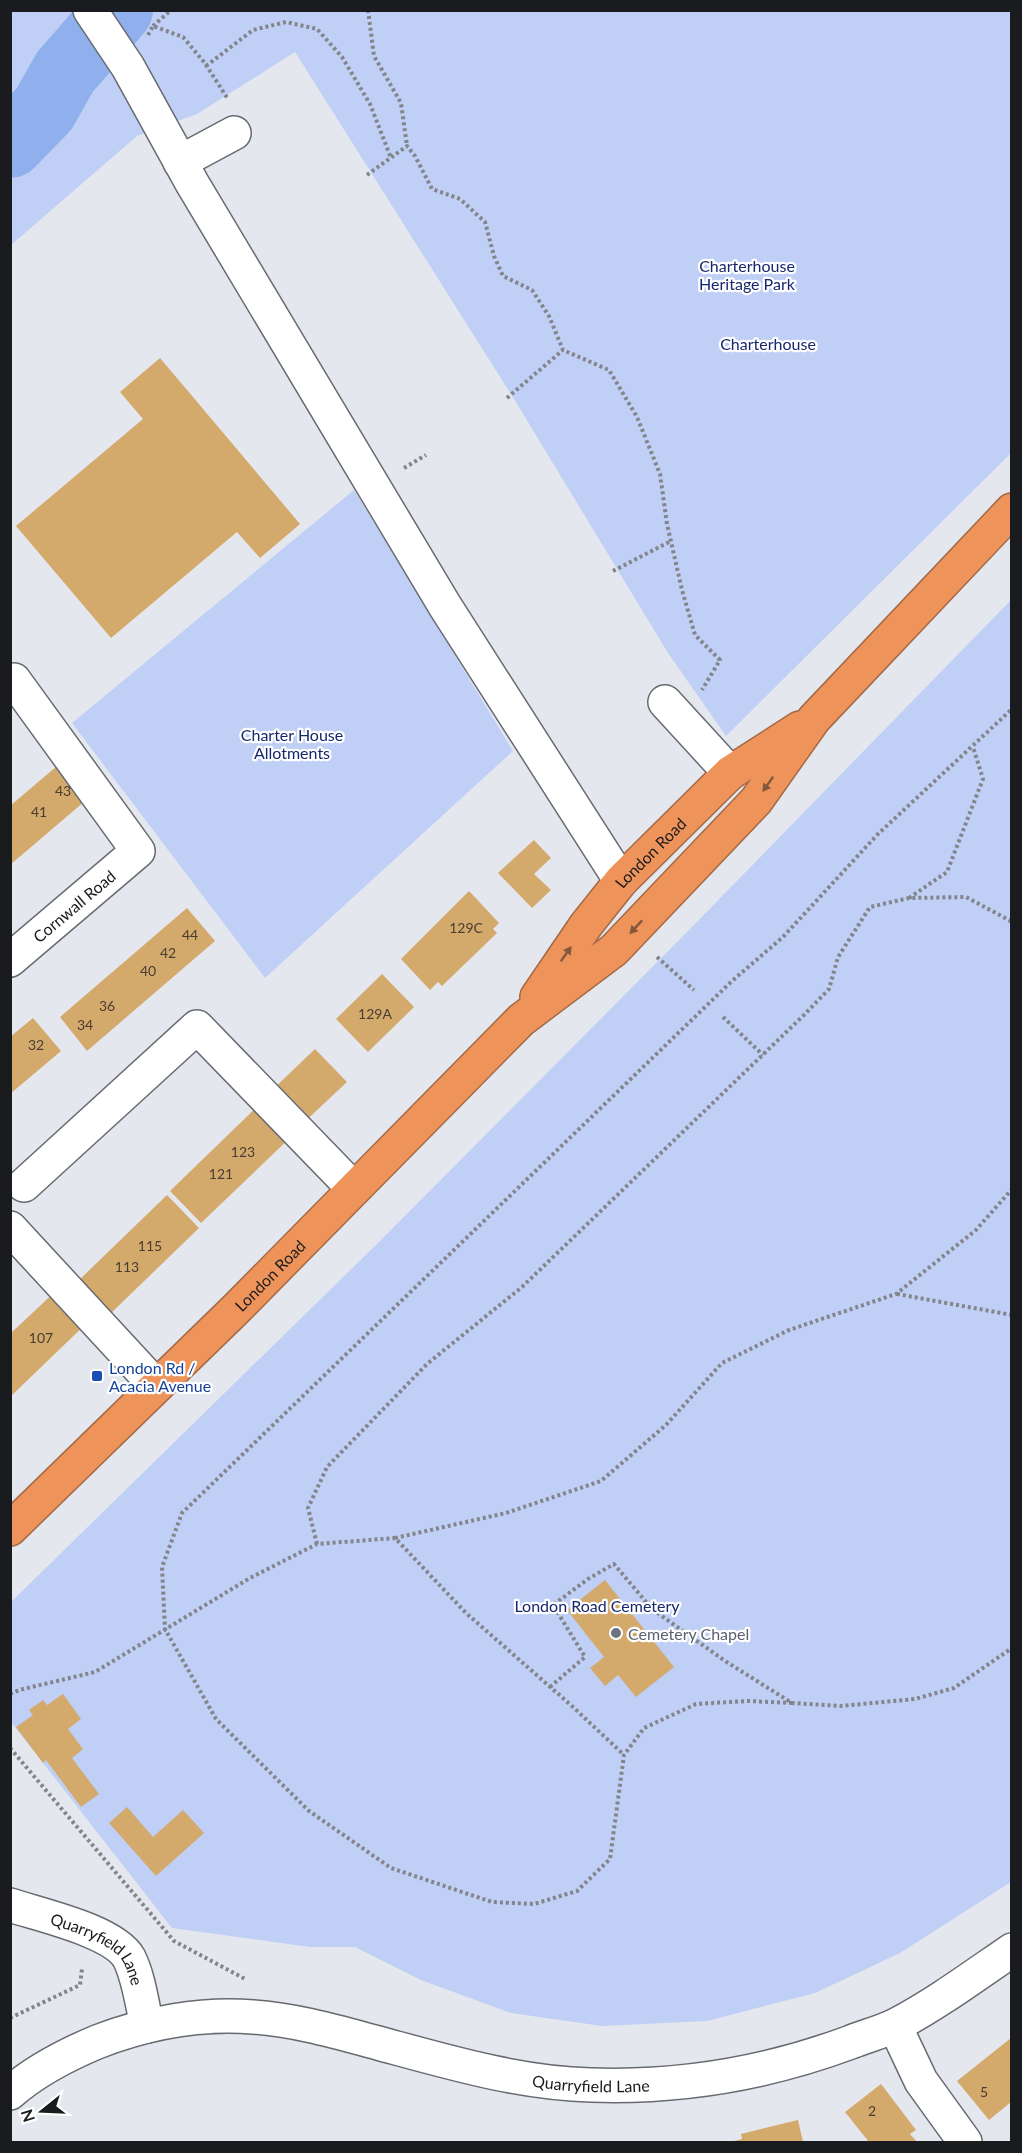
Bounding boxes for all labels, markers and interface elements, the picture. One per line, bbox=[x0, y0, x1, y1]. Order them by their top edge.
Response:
park label: Charterhouse Heritage Park bbox=[699, 256, 796, 293]
park label: Charterhouse bbox=[720, 334, 816, 353]
park label: Charter House Allotments bbox=[241, 725, 343, 762]
one-way arrow bbox=[762, 775, 774, 791]
house number: 43 bbox=[55, 782, 71, 799]
house number: 41 bbox=[31, 803, 47, 820]
street label: London Road bbox=[610, 813, 689, 891]
street label: Cornwall Road bbox=[29, 866, 119, 946]
house number: 129C bbox=[449, 919, 484, 936]
one-way arrow bbox=[630, 920, 644, 934]
house number: 44 bbox=[182, 926, 198, 943]
house number: 42 bbox=[160, 944, 176, 961]
one-way arrow bbox=[560, 947, 572, 963]
house number: 40 bbox=[140, 962, 156, 979]
house number: 36 bbox=[99, 997, 115, 1014]
house number: 129A bbox=[358, 1005, 392, 1022]
house number: 34 bbox=[77, 1016, 93, 1033]
house number: 32 bbox=[28, 1036, 44, 1053]
house number: 123 bbox=[231, 1143, 255, 1160]
house number: 121 bbox=[209, 1165, 233, 1182]
street label: London Road bbox=[230, 1236, 309, 1315]
house number: 115 bbox=[138, 1237, 162, 1254]
house number: 113 bbox=[115, 1258, 139, 1275]
house number: 107 bbox=[29, 1329, 53, 1346]
place label: London Rd / Acacia Avenue bbox=[109, 1358, 211, 1395]
marker: London Rd / Acacia Avenue bbox=[90, 1369, 104, 1383]
park label: London Road Cemetery bbox=[514, 1596, 680, 1615]
place label: Cemetery Chapel bbox=[628, 1624, 749, 1643]
marker: Cemetery Chapel bbox=[609, 1626, 623, 1640]
street label: Quarryfield Lane bbox=[49, 1908, 148, 1987]
street label: Quarryfield Lane bbox=[531, 2070, 650, 2095]
north arrow bbox=[12, 2081, 72, 2141]
house number: 5 bbox=[980, 2083, 988, 2100]
house number: 2 bbox=[868, 2102, 876, 2119]
text: N bbox=[16, 2107, 38, 2125]

